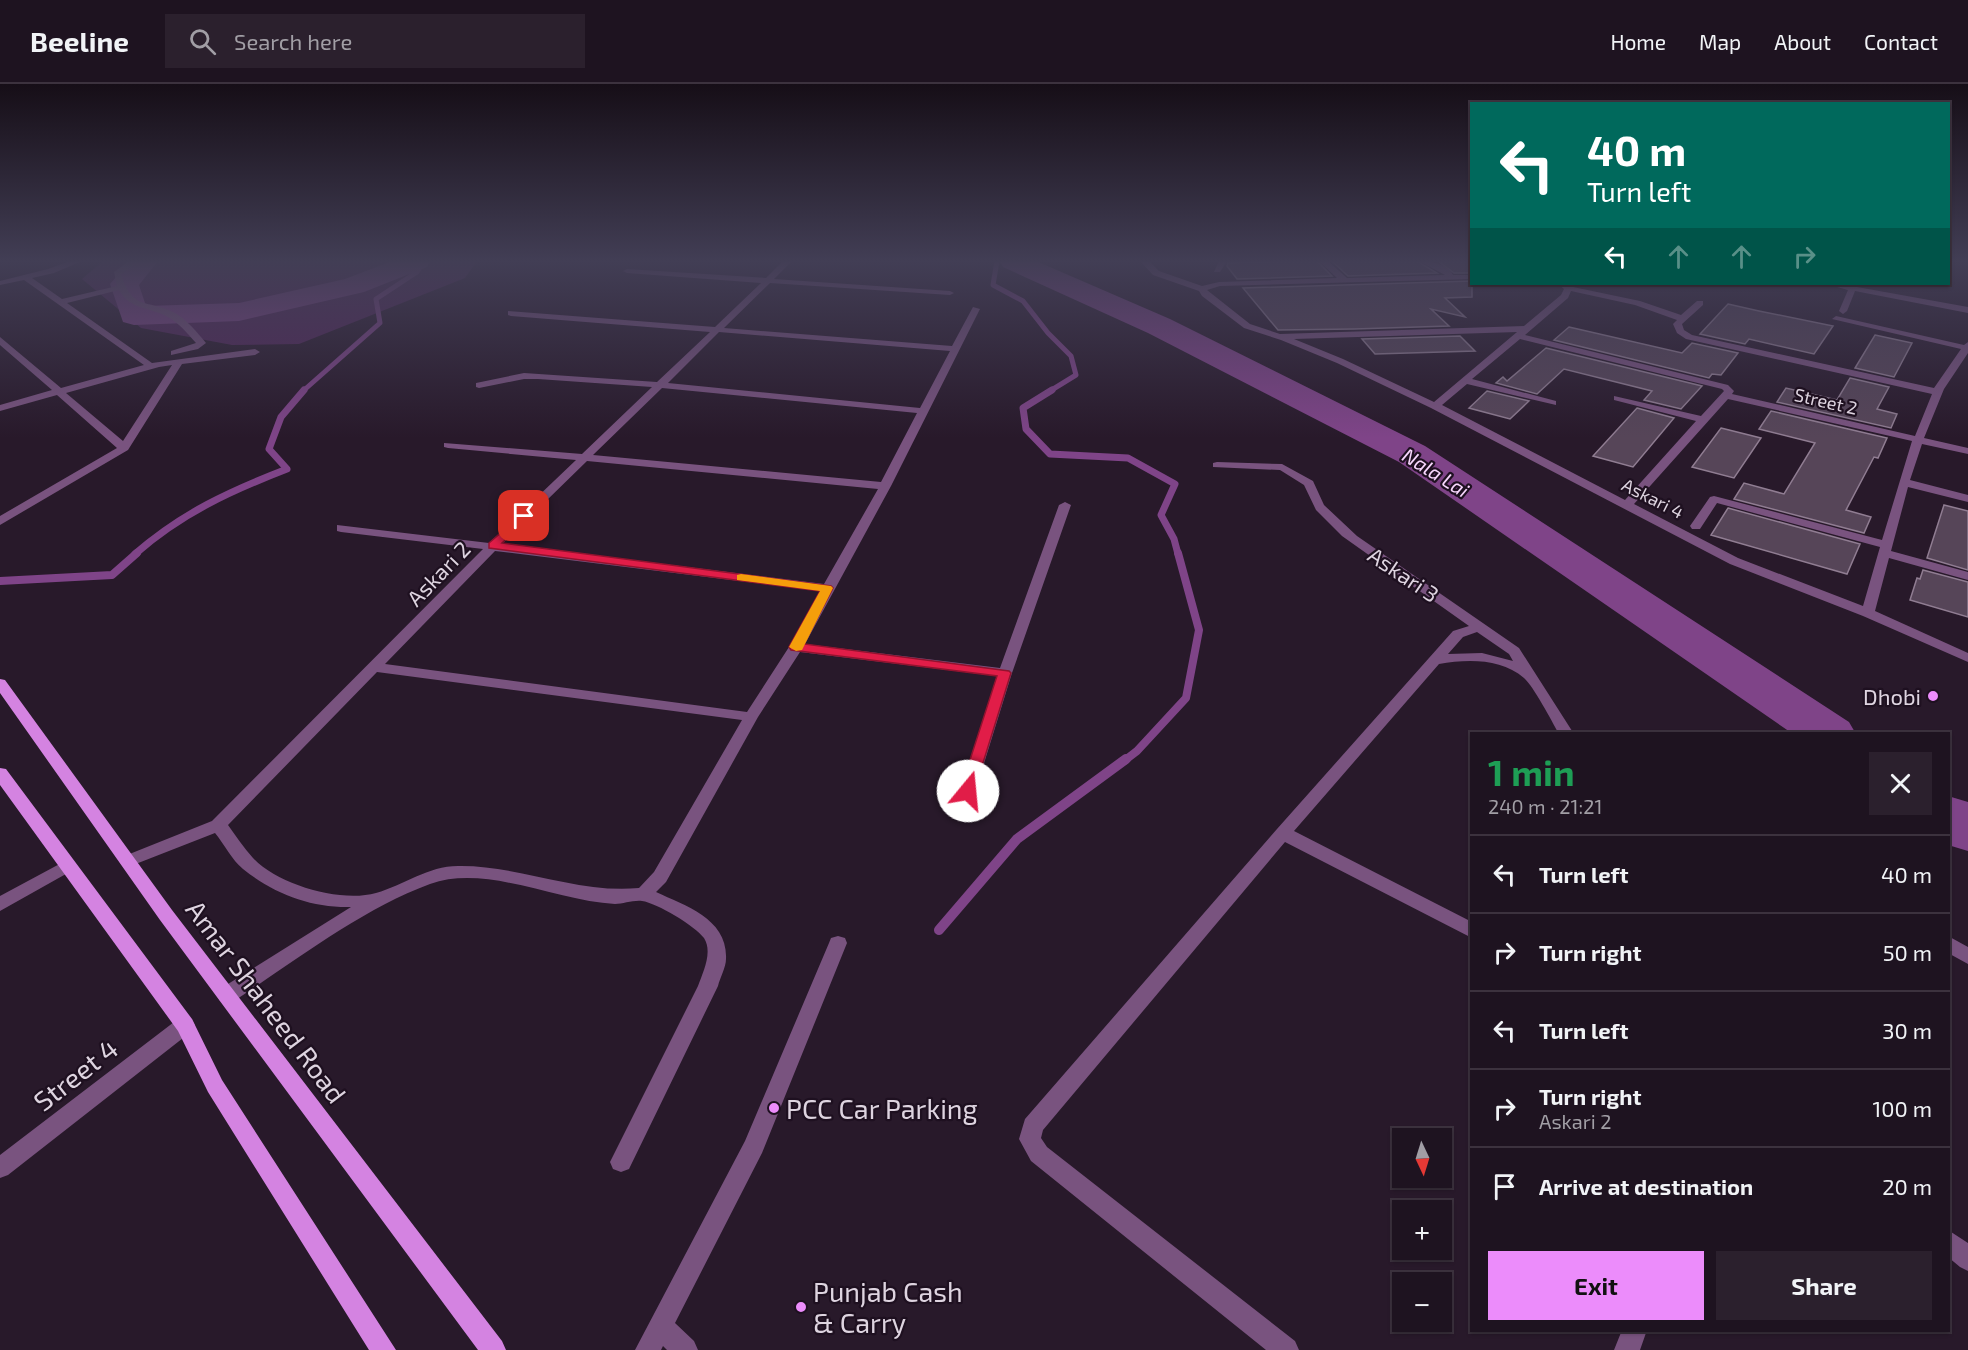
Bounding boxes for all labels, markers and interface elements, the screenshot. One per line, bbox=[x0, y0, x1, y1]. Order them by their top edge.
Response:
search box bbox=[165, 14, 585, 68]
text: Beeline bbox=[30, 24, 129, 58]
icon: search bbox=[186, 25, 219, 58]
text: Search here bbox=[234, 28, 352, 54]
text: Home bbox=[1610, 29, 1666, 54]
text: Map bbox=[1699, 29, 1741, 54]
text: About bbox=[1774, 29, 1831, 54]
text: Contact bbox=[1864, 29, 1938, 54]
text: 40 m bbox=[1587, 124, 1686, 174]
icon: left bbox=[1488, 126, 1566, 204]
text: Turn left bbox=[1587, 175, 1691, 207]
icon: left bbox=[1599, 240, 1632, 273]
icon: ahead bbox=[1662, 240, 1695, 273]
icon: ahead bbox=[1725, 240, 1758, 273]
icon: right bbox=[1788, 240, 1821, 273]
street label: Street 2 bbox=[1792, 383, 1860, 419]
water label: Nala Lai bbox=[1398, 442, 1474, 502]
street label: Askari 4 bbox=[1619, 473, 1687, 523]
pin bbox=[498, 490, 549, 541]
icon: arrive bbox=[507, 499, 540, 532]
street label: Askari 2 bbox=[401, 535, 475, 611]
street label: Askari 3 bbox=[1364, 541, 1444, 607]
place label: Dhobi bbox=[1863, 683, 1921, 709]
marker: Dhobi bbox=[1926, 689, 1940, 703]
text: 1 min bbox=[1488, 750, 1575, 793]
button: close bbox=[1869, 752, 1932, 815]
position arrow bbox=[936, 759, 1000, 823]
text: 240 m · 21:21 bbox=[1488, 794, 1602, 818]
icon: left bbox=[1488, 858, 1521, 891]
text: Turn left bbox=[1539, 861, 1628, 887]
text: 40 m bbox=[1881, 861, 1932, 887]
street label: Amar Shaheed Road bbox=[180, 893, 354, 1109]
icon: right bbox=[1488, 936, 1521, 969]
text: Turn right bbox=[1539, 939, 1641, 965]
text: 50 m bbox=[1883, 939, 1932, 965]
icon: left bbox=[1488, 1014, 1521, 1047]
text: Turn left bbox=[1539, 1017, 1628, 1043]
text: 30 m bbox=[1882, 1017, 1932, 1043]
street label: Street 4 bbox=[27, 1031, 123, 1117]
text: Turn right bbox=[1539, 1083, 1641, 1109]
place label: PCC Car Parking bbox=[786, 1092, 978, 1125]
icon: right bbox=[1488, 1092, 1521, 1125]
text: 100 m bbox=[1873, 1095, 1932, 1121]
marker: PCC Car Parking bbox=[767, 1101, 781, 1115]
text: Askari 2 bbox=[1539, 1109, 1611, 1133]
north arrow bbox=[1392, 1128, 1452, 1188]
map controls bbox=[1392, 1128, 1452, 1332]
icon: arrive bbox=[1488, 1170, 1521, 1203]
text: Arrive at destination bbox=[1539, 1173, 1753, 1199]
text: 20 m bbox=[1882, 1173, 1932, 1199]
button: + bbox=[1392, 1200, 1452, 1260]
button: Exit bbox=[1488, 1251, 1704, 1320]
button: Share bbox=[1716, 1251, 1932, 1320]
button: − bbox=[1392, 1272, 1452, 1332]
place label: Punjab Cash & Carry bbox=[813, 1275, 963, 1339]
marker: Punjab Cash & Carry bbox=[794, 1300, 808, 1314]

